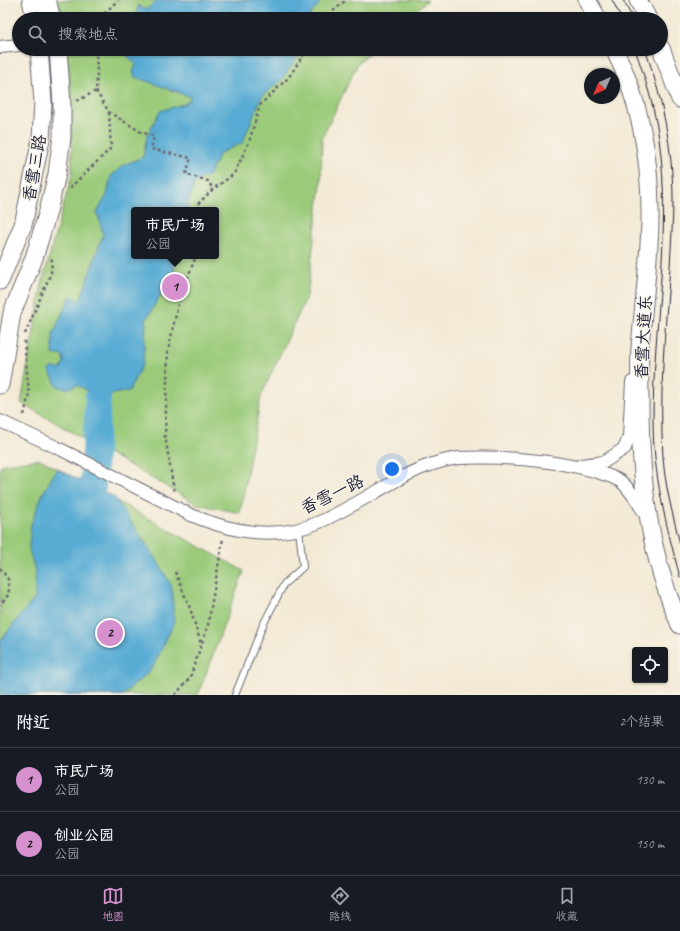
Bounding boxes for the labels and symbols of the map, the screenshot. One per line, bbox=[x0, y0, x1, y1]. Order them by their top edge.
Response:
north arrow bbox=[584, 68, 620, 104]
street label: 香雪三路 bbox=[18, 133, 51, 203]
pin: 1 bbox=[162, 272, 188, 302]
street label: 香雪大道东 bbox=[631, 294, 656, 380]
your location bbox=[382, 459, 402, 479]
street label: 香雪一路 bbox=[297, 470, 367, 519]
pin: 2 bbox=[97, 618, 123, 648]

